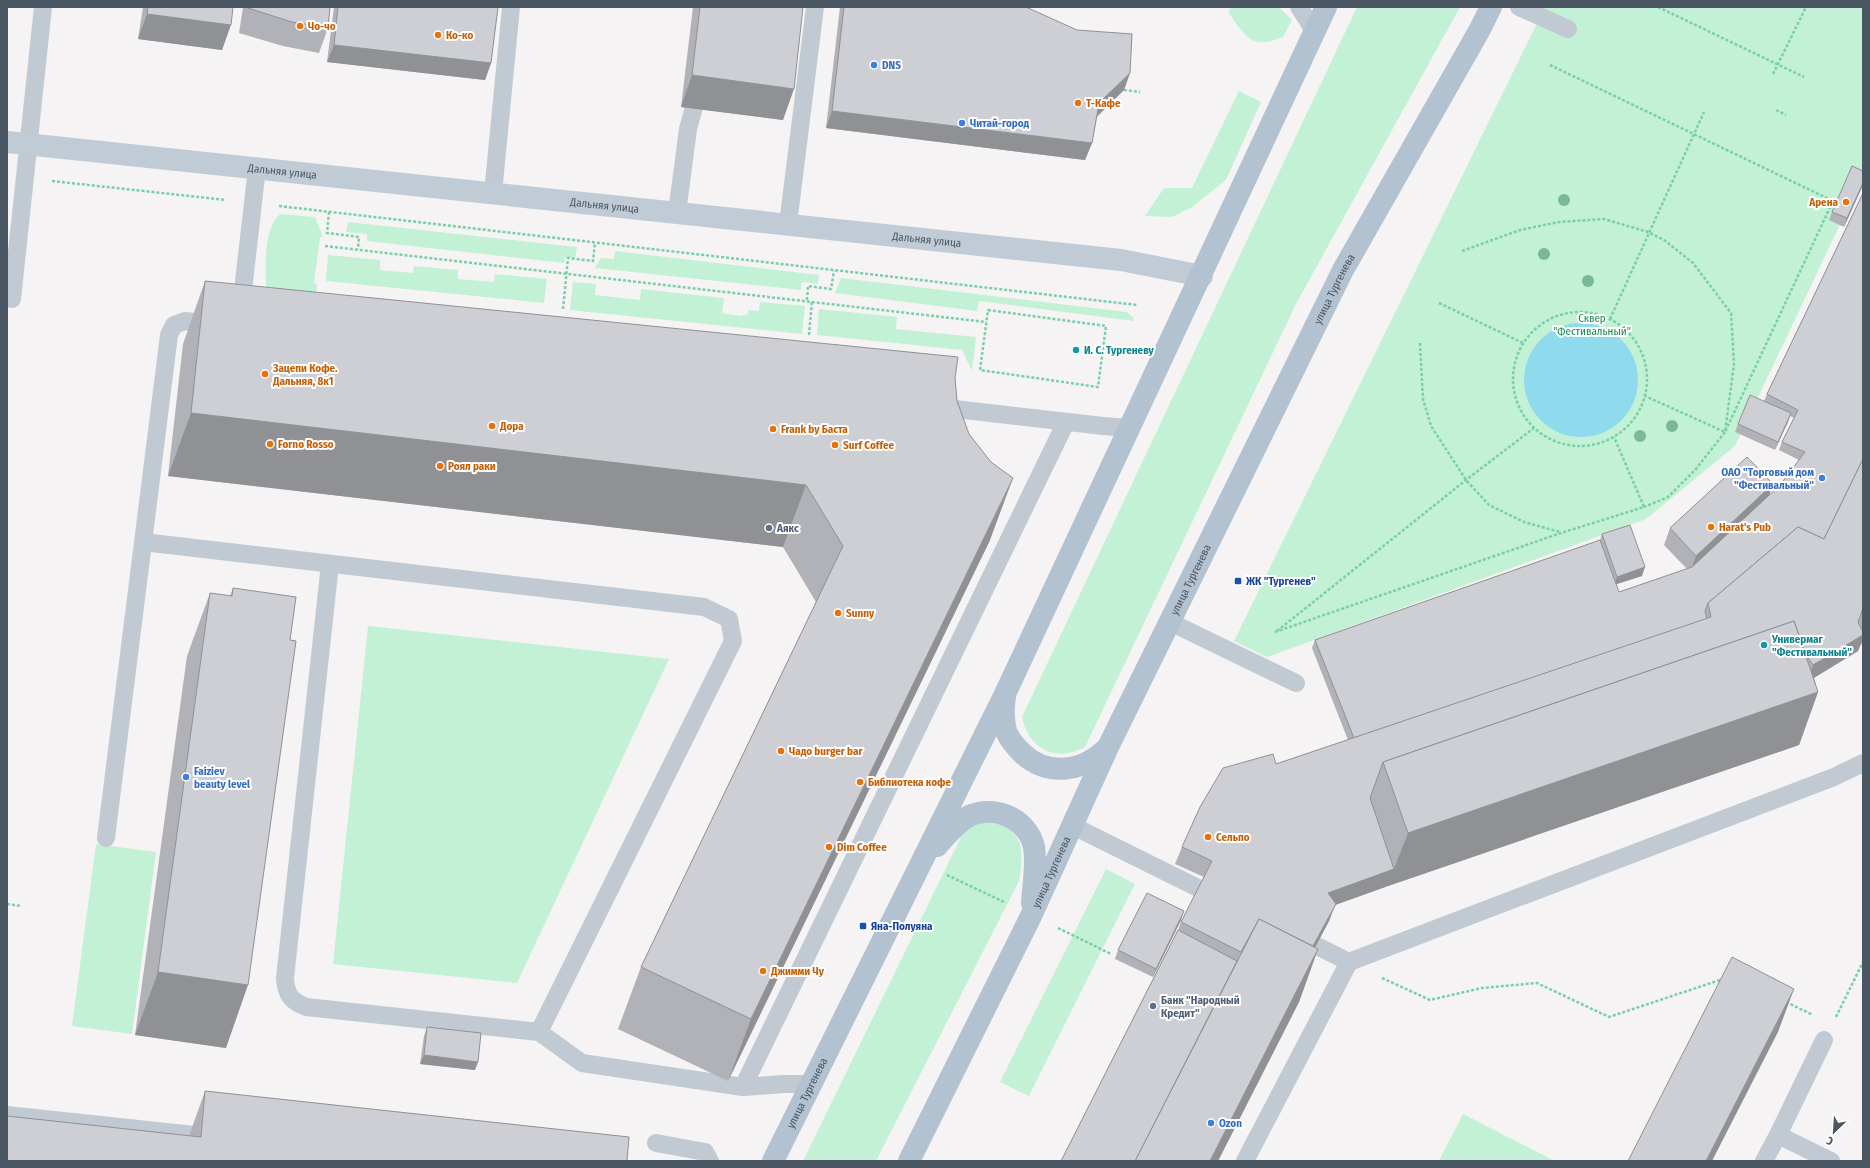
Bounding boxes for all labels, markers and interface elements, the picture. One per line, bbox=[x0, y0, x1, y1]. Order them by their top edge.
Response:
place label: Чо-чо bbox=[308, 20, 336, 33]
marker: Чо-чо bbox=[295, 21, 305, 31]
place label: Ко-ко bbox=[446, 29, 473, 42]
marker: Ко-ко bbox=[433, 30, 443, 40]
place label: DNS bbox=[882, 59, 901, 72]
marker: DNS bbox=[869, 60, 879, 70]
place label: Т-Кафе bbox=[1086, 97, 1121, 110]
marker: Т-Кафе bbox=[1073, 98, 1083, 108]
place label: Читай-город bbox=[970, 117, 1030, 130]
marker: Читай-город bbox=[957, 118, 967, 128]
street label: Дальняя улица bbox=[246, 161, 318, 182]
street label: Дальняя улица bbox=[568, 196, 640, 216]
place label: Арена bbox=[1808, 196, 1839, 209]
marker: Арена bbox=[1841, 197, 1851, 207]
street label: Дальняя улица bbox=[891, 230, 962, 250]
street label: улица Тургенева bbox=[1311, 252, 1358, 327]
park label: Сквер "Фестивальный" bbox=[1553, 312, 1631, 338]
place label: И. С. Тургеневу bbox=[1084, 344, 1155, 357]
marker: И. С. Тургеневу bbox=[1071, 345, 1081, 355]
place label: Зацепи Кофе. Дальняя, 8к1 bbox=[272, 362, 338, 388]
marker: Зацепи Кофе. Дальняя, 8к1 bbox=[260, 369, 270, 379]
place label: Дора bbox=[499, 420, 524, 433]
marker: Дора bbox=[487, 421, 497, 431]
place label: Frank by Баста bbox=[781, 423, 848, 436]
marker: Frank by Баста bbox=[768, 424, 778, 434]
place label: Forno Rosso bbox=[278, 438, 334, 451]
marker: Forno Rosso bbox=[265, 439, 275, 449]
place label: Surf Coffee bbox=[843, 439, 894, 452]
marker: Surf Coffee bbox=[830, 440, 840, 450]
place label: Роял раки bbox=[448, 460, 496, 473]
marker: Роял раки bbox=[435, 461, 445, 471]
place label: ОАО "Торговый дом "Фестивальный" bbox=[1721, 466, 1814, 492]
marker: ОАО "Торговый дом "Фестивальный" bbox=[1817, 473, 1827, 483]
place label: Harat's Pub bbox=[1719, 521, 1771, 534]
place label: Аякс bbox=[776, 522, 799, 535]
marker: Harat's Pub bbox=[1706, 522, 1716, 532]
marker: Аякс bbox=[764, 523, 774, 533]
street label: улица Тургенева bbox=[1168, 542, 1214, 617]
place label: ЖК "Тургенев" bbox=[1245, 575, 1316, 588]
marker: ЖК "Тургенев" bbox=[1233, 576, 1243, 586]
place label: Sunny bbox=[846, 607, 875, 620]
marker: Sunny bbox=[833, 608, 843, 618]
place label: Универмаг "Фестивальный" bbox=[1771, 633, 1852, 659]
marker: Универмаг "Фестивальный" bbox=[1759, 640, 1769, 650]
place label: Чадо burger bar bbox=[789, 745, 863, 758]
marker: Чадо burger bar bbox=[776, 746, 786, 756]
place label: Faiziev beauty level bbox=[194, 765, 251, 791]
marker: Faiziev beauty level bbox=[181, 772, 191, 782]
place label: Библиотека кофе bbox=[868, 776, 951, 789]
marker: Библиотека кофе bbox=[855, 777, 865, 787]
place label: Сельпо bbox=[1216, 831, 1250, 844]
marker: Сельпо bbox=[1203, 832, 1213, 842]
street label: улица Тургенева bbox=[1030, 834, 1073, 910]
place label: Dim Coffee bbox=[837, 841, 887, 854]
marker: Dim Coffee bbox=[824, 842, 834, 852]
place label: Яна-Полуяна bbox=[871, 920, 933, 933]
marker: Яна-Полуяна bbox=[858, 921, 868, 931]
place label: Джимми Чу bbox=[770, 965, 825, 978]
marker: Джимми Чу bbox=[758, 966, 768, 976]
place label: Банк "Народный Кредит" bbox=[1161, 994, 1240, 1020]
marker: Банк "Народный Кредит" bbox=[1148, 1001, 1158, 1011]
street label: улица Тургенева bbox=[784, 1056, 830, 1131]
north arrow bbox=[1814, 1112, 1854, 1152]
place label: Ozon bbox=[1219, 1117, 1242, 1130]
marker: Ozon bbox=[1206, 1118, 1216, 1128]
text: С bbox=[1824, 1133, 1835, 1148]

